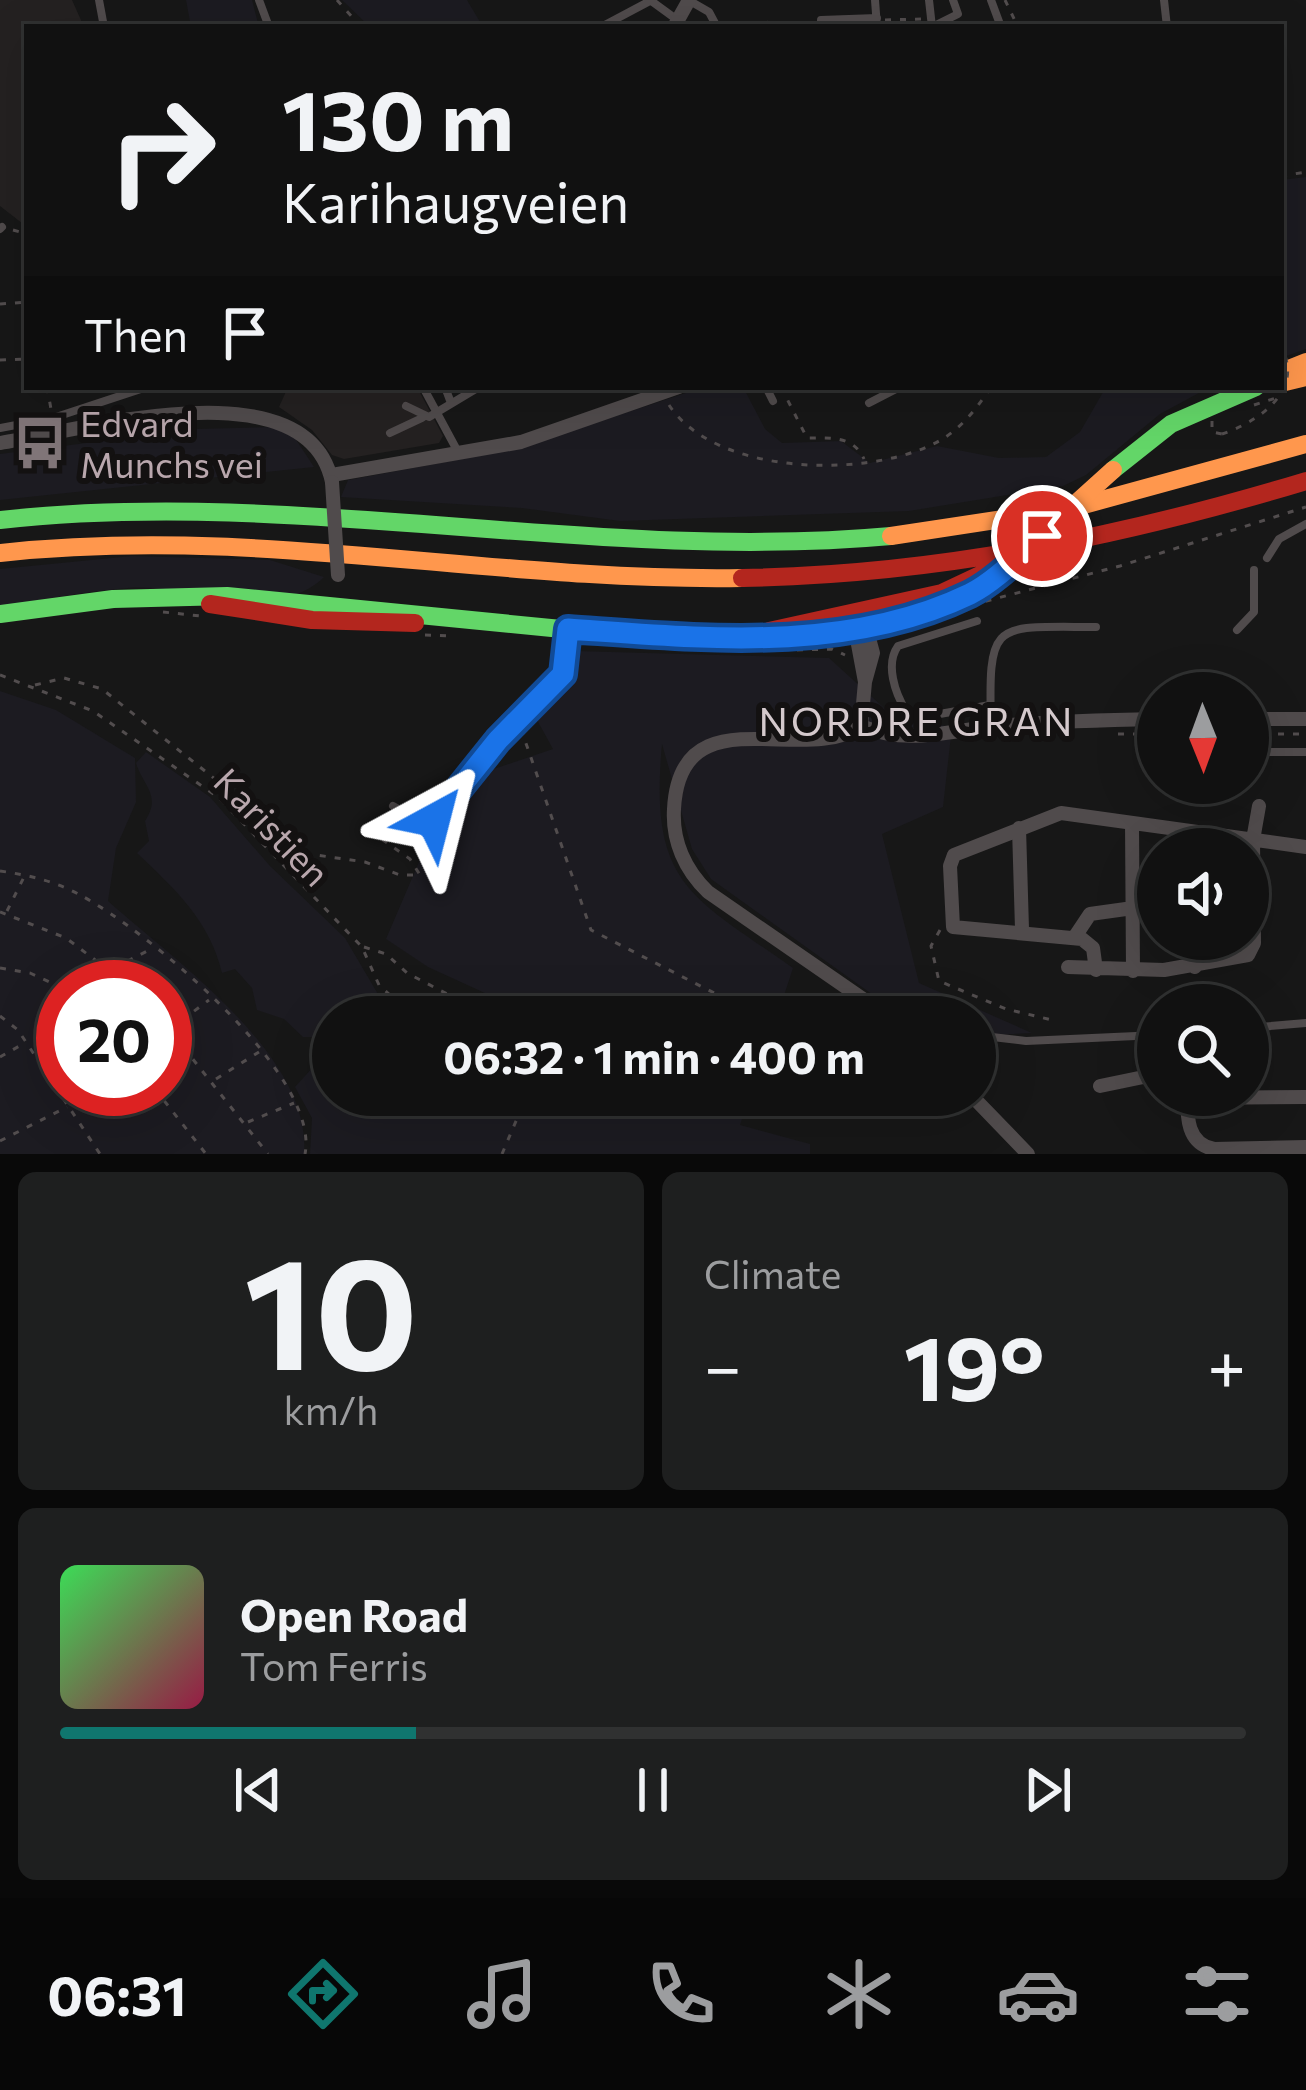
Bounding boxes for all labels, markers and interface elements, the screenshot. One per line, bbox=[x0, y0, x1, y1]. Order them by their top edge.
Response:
text: 130 m bbox=[282, 66, 514, 168]
icon: right bbox=[84, 72, 240, 228]
text: Karihaugveien bbox=[282, 168, 629, 234]
icon: arrive bbox=[212, 300, 278, 366]
text: Then bbox=[84, 306, 188, 361]
place label: Edvard Munchs vei bbox=[80, 400, 263, 485]
bus stop icon: Edvard Munchs vei bbox=[11, 414, 69, 472]
pin bbox=[991, 485, 1093, 587]
icon: arrive bbox=[1009, 503, 1075, 569]
north arrow bbox=[1137, 672, 1269, 804]
map controls bbox=[1137, 672, 1269, 1116]
district label: NORDRE GRAN bbox=[759, 696, 1075, 744]
position arrow bbox=[371, 757, 497, 883]
street label: Karistien bbox=[206, 758, 340, 894]
button: sound bbox=[1137, 828, 1269, 960]
speed limit sign: 20 bbox=[36, 960, 192, 1116]
button: search bbox=[1137, 984, 1269, 1116]
text: 06:32 · 1 min · 400 m bbox=[443, 1028, 865, 1083]
text: 10 bbox=[244, 1211, 418, 1402]
text: Climate bbox=[704, 1249, 841, 1297]
text: 19° bbox=[904, 1309, 1045, 1420]
text: − bbox=[704, 1324, 742, 1405]
text: + bbox=[1207, 1324, 1246, 1405]
text: km/h bbox=[284, 1385, 378, 1433]
text: Open Road bbox=[240, 1586, 468, 1641]
text: Tom Ferris bbox=[240, 1641, 428, 1689]
icon: previous bbox=[225, 1757, 291, 1823]
icon: pause bbox=[620, 1757, 686, 1823]
icon: next bbox=[1015, 1757, 1081, 1823]
icon: directions bbox=[281, 1952, 365, 2036]
icon: music bbox=[460, 1952, 544, 2036]
icon: phone bbox=[639, 1952, 723, 2036]
icon: climate bbox=[817, 1952, 901, 2036]
icon: car bbox=[996, 1952, 1080, 2036]
icon: filters bbox=[1175, 1952, 1259, 2036]
text: 06:31 bbox=[47, 1961, 187, 2027]

